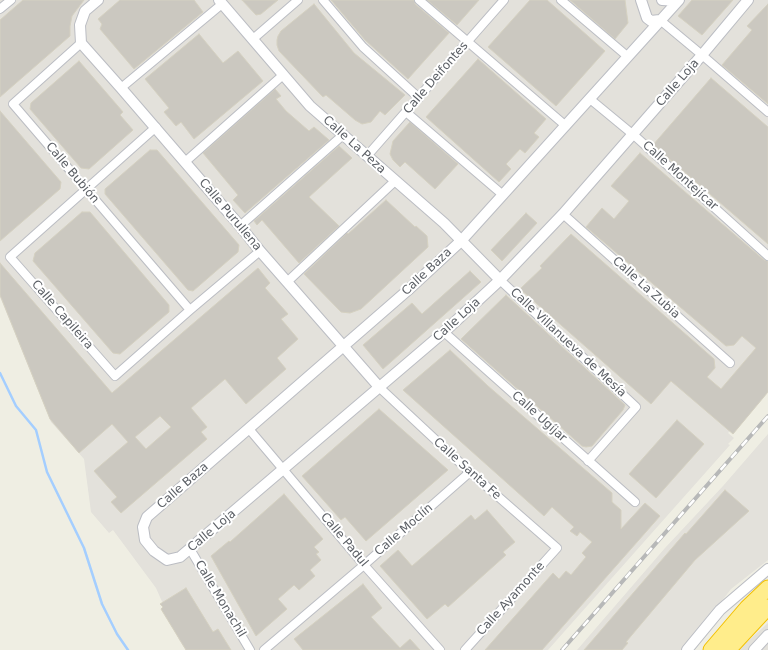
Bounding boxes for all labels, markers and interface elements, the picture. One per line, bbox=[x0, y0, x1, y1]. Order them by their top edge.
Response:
street label: Calle Deifontes bbox=[401, 39, 471, 117]
street label: Calle Loja bbox=[654, 56, 702, 110]
street label: Calle La Peza bbox=[320, 113, 388, 177]
street label: Calle Montejícar bbox=[639, 138, 721, 214]
street label: Calle Bubión bbox=[42, 140, 102, 206]
street label: Calle Purullena bbox=[196, 176, 264, 254]
street label: Calle Baza bbox=[399, 245, 455, 299]
street label: Calle La Zubia bbox=[609, 254, 683, 322]
street label: Calle Capileira bbox=[28, 278, 96, 352]
street label: Calle Villanueva de Mesía bbox=[507, 285, 629, 401]
street label: Calle Loja bbox=[431, 295, 483, 345]
street label: Calle Ugíjar bbox=[509, 389, 569, 445]
street label: Calle Santa Fe bbox=[430, 435, 504, 503]
street label: Calle Baza bbox=[155, 460, 211, 512]
street label: Calle Moclín bbox=[372, 501, 436, 559]
street label: Calle Loja bbox=[185, 507, 239, 555]
street label: Calle Padul bbox=[317, 510, 371, 570]
street label: Calle Monachil bbox=[191, 558, 249, 640]
street label: Calle Ayamonte bbox=[474, 559, 548, 639]

